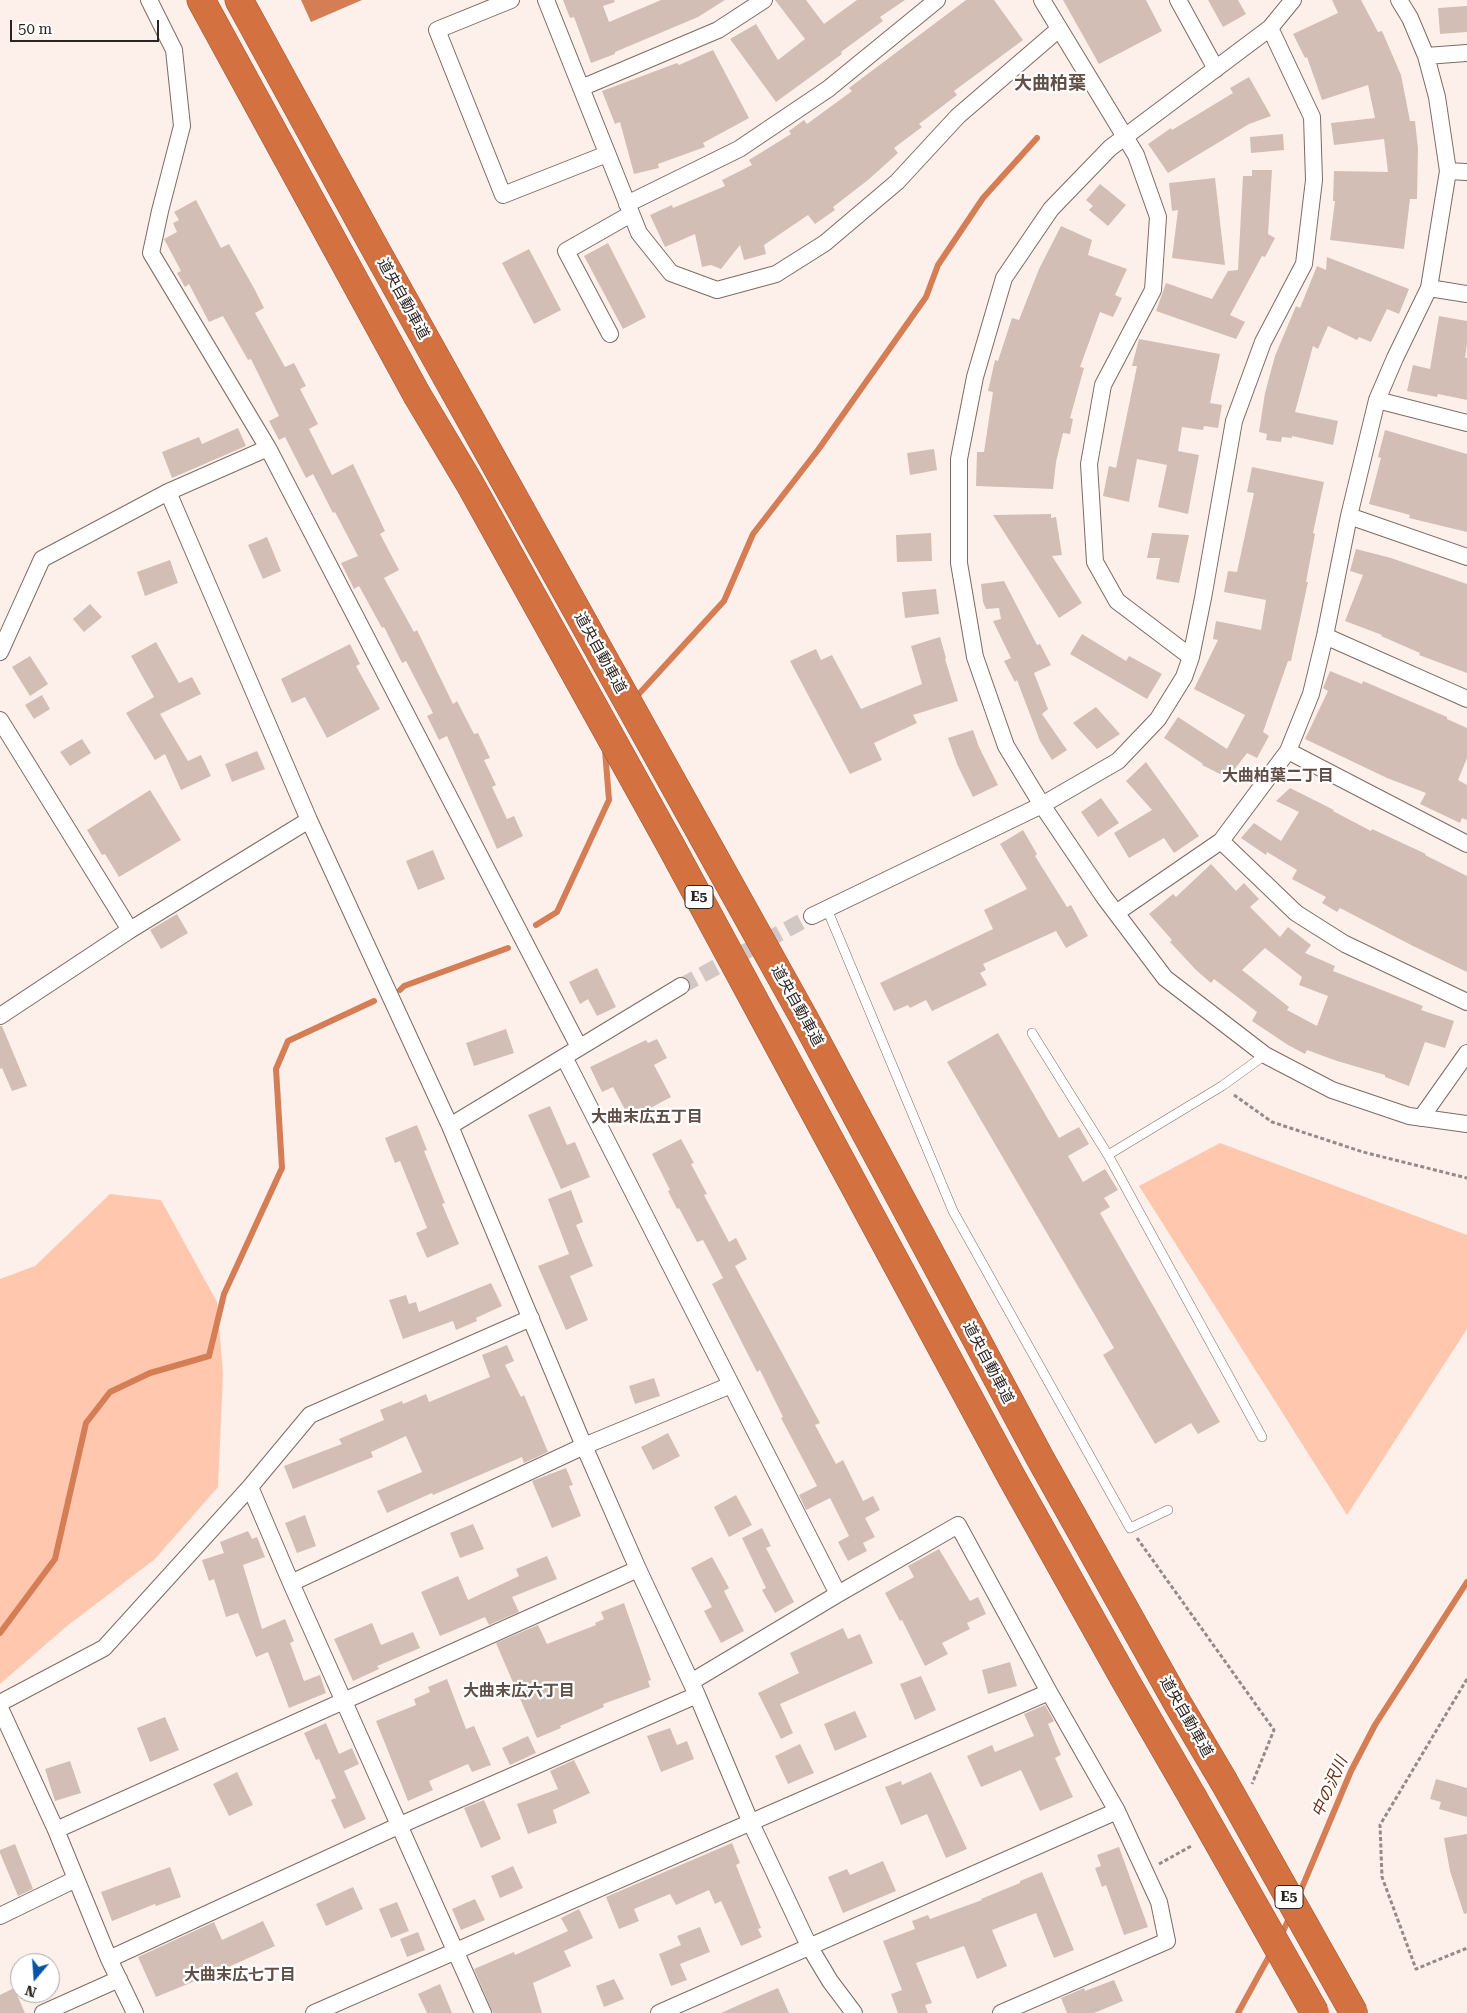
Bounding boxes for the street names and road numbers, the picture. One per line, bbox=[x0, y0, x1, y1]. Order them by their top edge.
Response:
street label: 道央自動車道 bbox=[373, 255, 433, 343]
street label: 道央自動車道 bbox=[570, 609, 630, 697]
road number: E5 bbox=[685, 886, 713, 909]
street label: 道央自動車道 bbox=[767, 962, 827, 1050]
street label: 道央自動車道 bbox=[959, 1319, 1017, 1407]
street label: 道央自動車道 bbox=[1156, 1674, 1216, 1760]
road number: E5 bbox=[1275, 1885, 1303, 1908]

